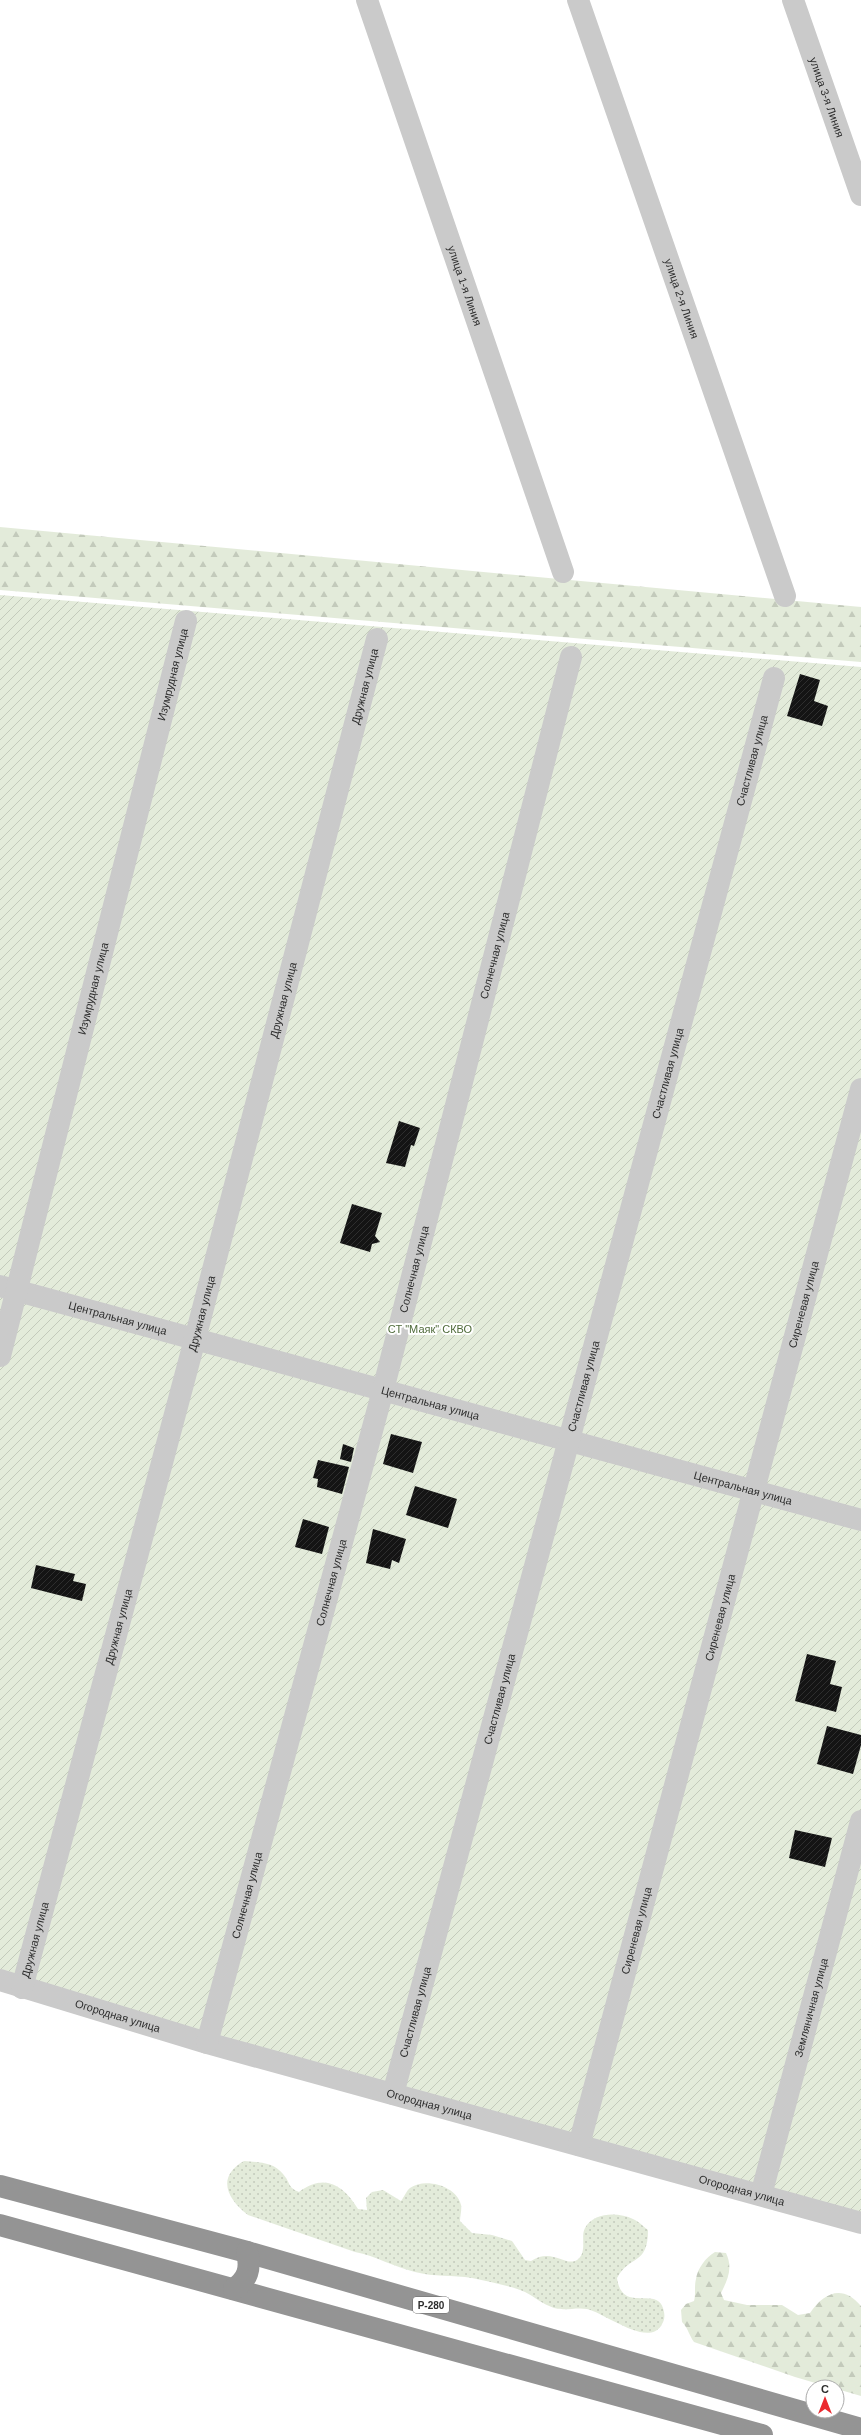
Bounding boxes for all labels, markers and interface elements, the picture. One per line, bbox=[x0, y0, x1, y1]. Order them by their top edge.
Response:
street label: улица 3-я Линия bbox=[807, 56, 846, 139]
street label: улица 1-я Линия bbox=[446, 244, 484, 327]
street label: улица 2-я Линия bbox=[662, 257, 701, 340]
street label: Изумрудная улица bbox=[155, 626, 190, 722]
street label: Дружная улица bbox=[349, 646, 381, 726]
street label: Счастливая улица bbox=[734, 713, 770, 807]
street label: Солнечная улица bbox=[478, 910, 512, 1000]
street label: Изумрудная улица bbox=[76, 940, 111, 1036]
street label: Дружная улица bbox=[268, 960, 299, 1039]
street label: Счастливая улица bbox=[650, 1026, 686, 1120]
street label: Солнечная улица bbox=[397, 1224, 431, 1314]
street label: Сиреневая улица bbox=[786, 1259, 821, 1349]
street label: Дружная улица bbox=[186, 1273, 217, 1353]
street label: Центральная улица bbox=[67, 1299, 169, 1337]
park label: СТ "Маяк" СКВО bbox=[388, 1323, 473, 1335]
street label: Счастливая улица bbox=[565, 1339, 602, 1433]
street label: Центральная улица bbox=[380, 1384, 482, 1422]
street label: Центральная улица bbox=[693, 1469, 794, 1507]
street label: Солнечная улица bbox=[314, 1537, 349, 1627]
street label: Сиреневая улица bbox=[702, 1572, 737, 1662]
street label: Дружная улица bbox=[102, 1587, 134, 1666]
street label: Счастливая улица bbox=[481, 1651, 517, 1746]
street label: Солнечная улица bbox=[229, 1850, 264, 1940]
street label: Сиреневая улица bbox=[619, 1885, 654, 1975]
street label: Дружная улица bbox=[19, 1900, 51, 1979]
street label: Земляничная улица bbox=[792, 1956, 830, 2059]
street label: Счастливая улица bbox=[397, 1964, 433, 2059]
street label: Огородная улица bbox=[74, 1997, 163, 2035]
street label: Огородная улица bbox=[385, 2087, 474, 2122]
street label: Огородная улица bbox=[698, 2173, 787, 2208]
road number: Р-280 bbox=[413, 2297, 449, 2313]
north arrow bbox=[805, 2379, 845, 2419]
text: С bbox=[821, 2383, 829, 2395]

